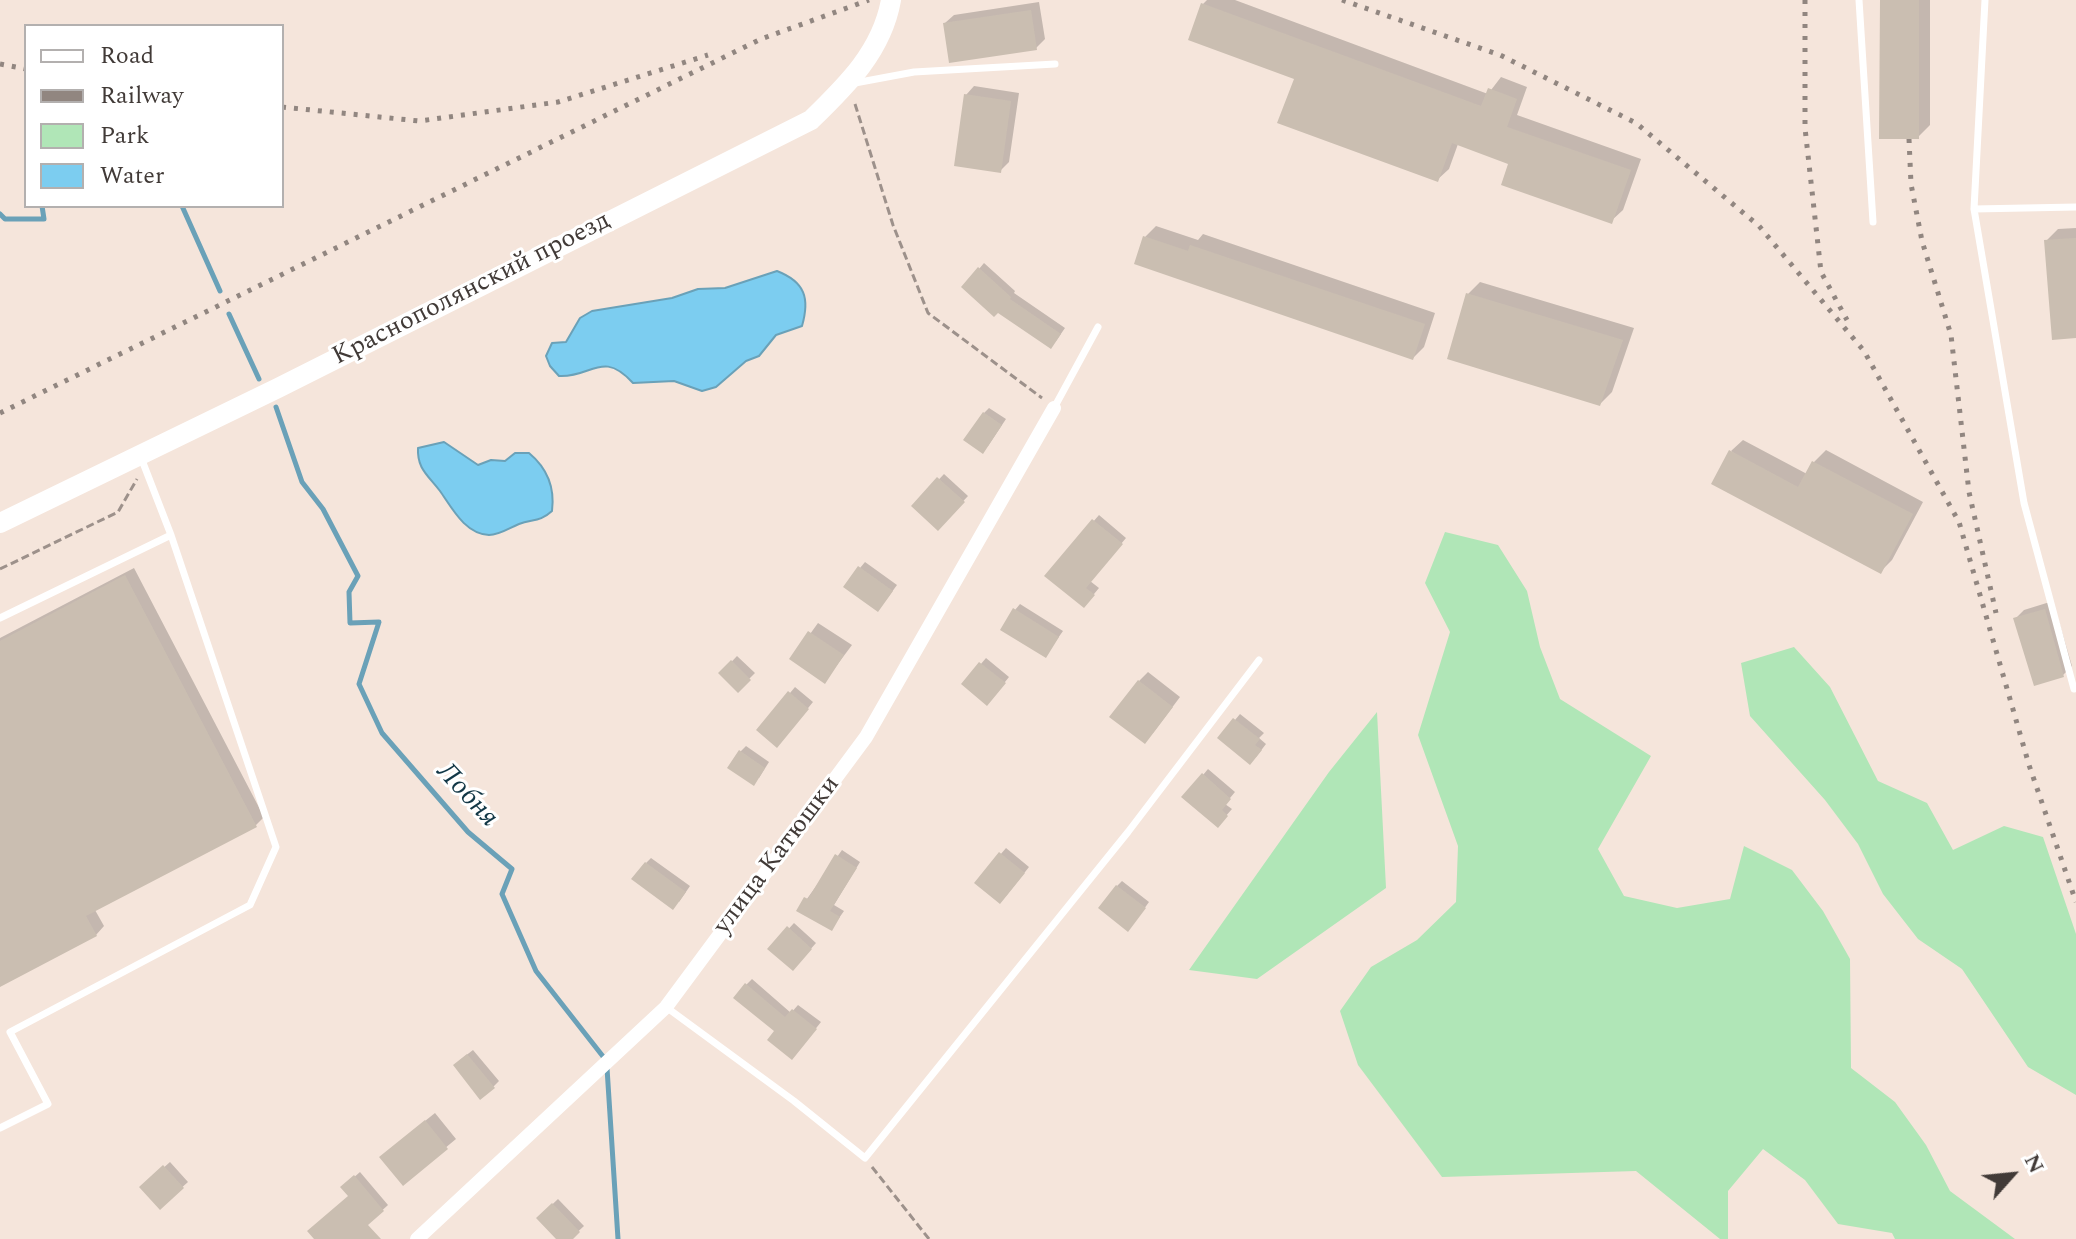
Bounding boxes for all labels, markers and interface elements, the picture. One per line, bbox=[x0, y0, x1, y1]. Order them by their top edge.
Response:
legend bbox=[24, 24, 284, 208]
text: Road bbox=[100, 38, 154, 74]
text: Railway bbox=[100, 78, 184, 114]
text: Park bbox=[100, 118, 150, 154]
text: Water bbox=[100, 158, 164, 194]
street label: Краснополянский проезд bbox=[328, 206, 616, 374]
water label: Лобня bbox=[428, 757, 504, 835]
street label: улица Катюшки bbox=[708, 770, 848, 942]
north arrow bbox=[1972, 1135, 2052, 1215]
text: N bbox=[2015, 1148, 2053, 1179]

